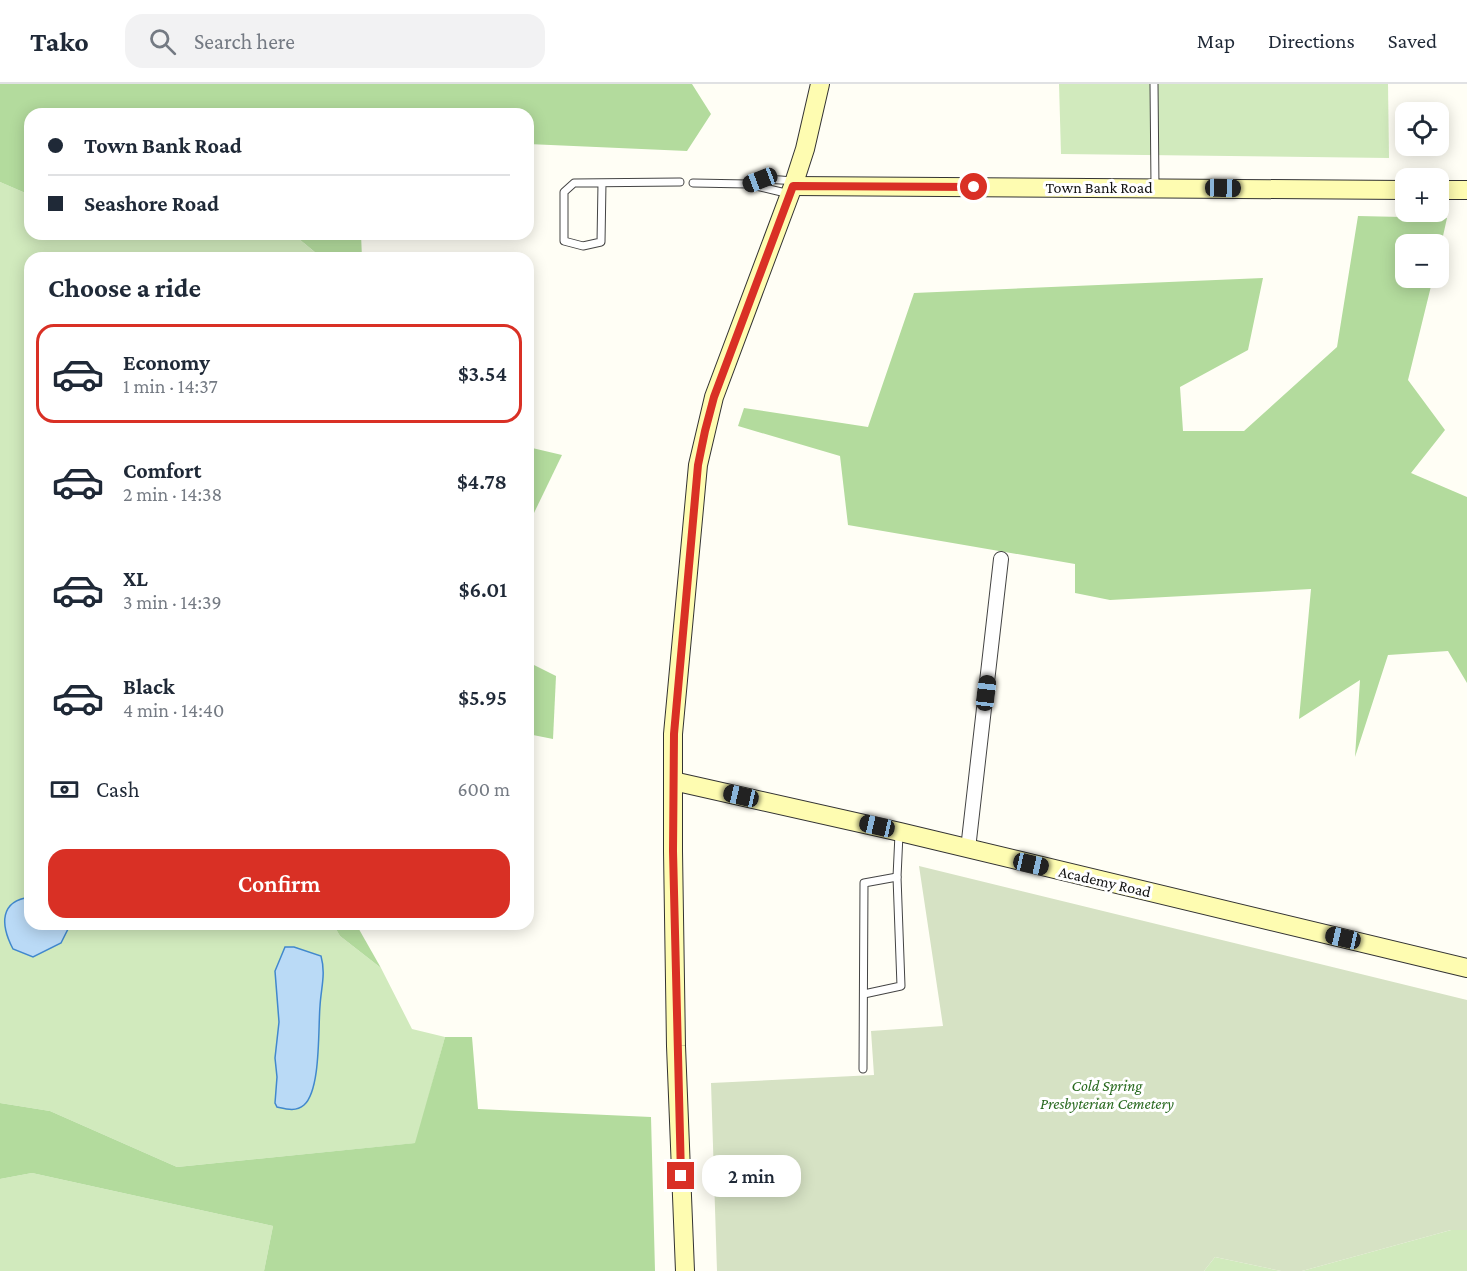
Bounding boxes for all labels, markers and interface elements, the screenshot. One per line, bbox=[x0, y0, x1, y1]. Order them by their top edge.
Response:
search box bbox=[125, 14, 545, 68]
icon: search bbox=[146, 25, 179, 58]
text: Tako bbox=[30, 26, 89, 57]
text: Search here bbox=[194, 29, 295, 54]
text: Map bbox=[1197, 29, 1235, 53]
text: Directions bbox=[1268, 29, 1355, 53]
text: Saved bbox=[1388, 29, 1437, 53]
map controls bbox=[1395, 102, 1449, 288]
button: locate bbox=[1395, 102, 1449, 156]
text: Town Bank Road bbox=[84, 133, 242, 158]
car bbox=[740, 165, 780, 195]
button: + bbox=[1395, 168, 1449, 222]
route start bbox=[960, 173, 987, 200]
street label: Town Bank Road bbox=[1045, 179, 1153, 196]
car bbox=[1205, 179, 1241, 197]
text: Seashore Road bbox=[84, 191, 219, 216]
button: − bbox=[1395, 234, 1449, 288]
text: Choose a ride bbox=[48, 273, 201, 303]
icon: car bbox=[51, 347, 105, 401]
text: Economy bbox=[123, 350, 210, 375]
text: $3.54 bbox=[458, 361, 507, 386]
text: 1 min · 14:37 bbox=[123, 375, 218, 397]
icon: car bbox=[51, 455, 105, 509]
text: Comfort bbox=[123, 458, 201, 483]
text: $4.78 bbox=[457, 469, 507, 494]
text: 2 min · 14:38 bbox=[123, 483, 222, 505]
icon: car bbox=[51, 563, 105, 617]
text: XL bbox=[123, 566, 148, 591]
text: $6.01 bbox=[459, 577, 507, 602]
text: 3 min · 14:39 bbox=[123, 591, 222, 613]
icon: car bbox=[51, 671, 105, 725]
text: Black bbox=[123, 674, 175, 699]
car bbox=[975, 674, 997, 712]
text: $5.95 bbox=[458, 685, 507, 710]
text: 4 min · 14:40 bbox=[123, 699, 224, 721]
icon: cash bbox=[48, 773, 81, 806]
text: Cash bbox=[96, 777, 140, 802]
text: 600 m bbox=[457, 778, 510, 800]
car bbox=[721, 783, 761, 809]
car bbox=[857, 813, 897, 839]
button: Confirm bbox=[48, 849, 510, 918]
car bbox=[1011, 851, 1051, 877]
street label: Academy Road bbox=[1057, 863, 1153, 901]
car bbox=[1323, 925, 1363, 951]
park label: Cold Spring Presbyterian Cemetery bbox=[1040, 1077, 1174, 1113]
callout: 2 min bbox=[702, 1155, 801, 1197]
route end bbox=[667, 1162, 694, 1189]
text: 2 min bbox=[728, 1165, 775, 1187]

